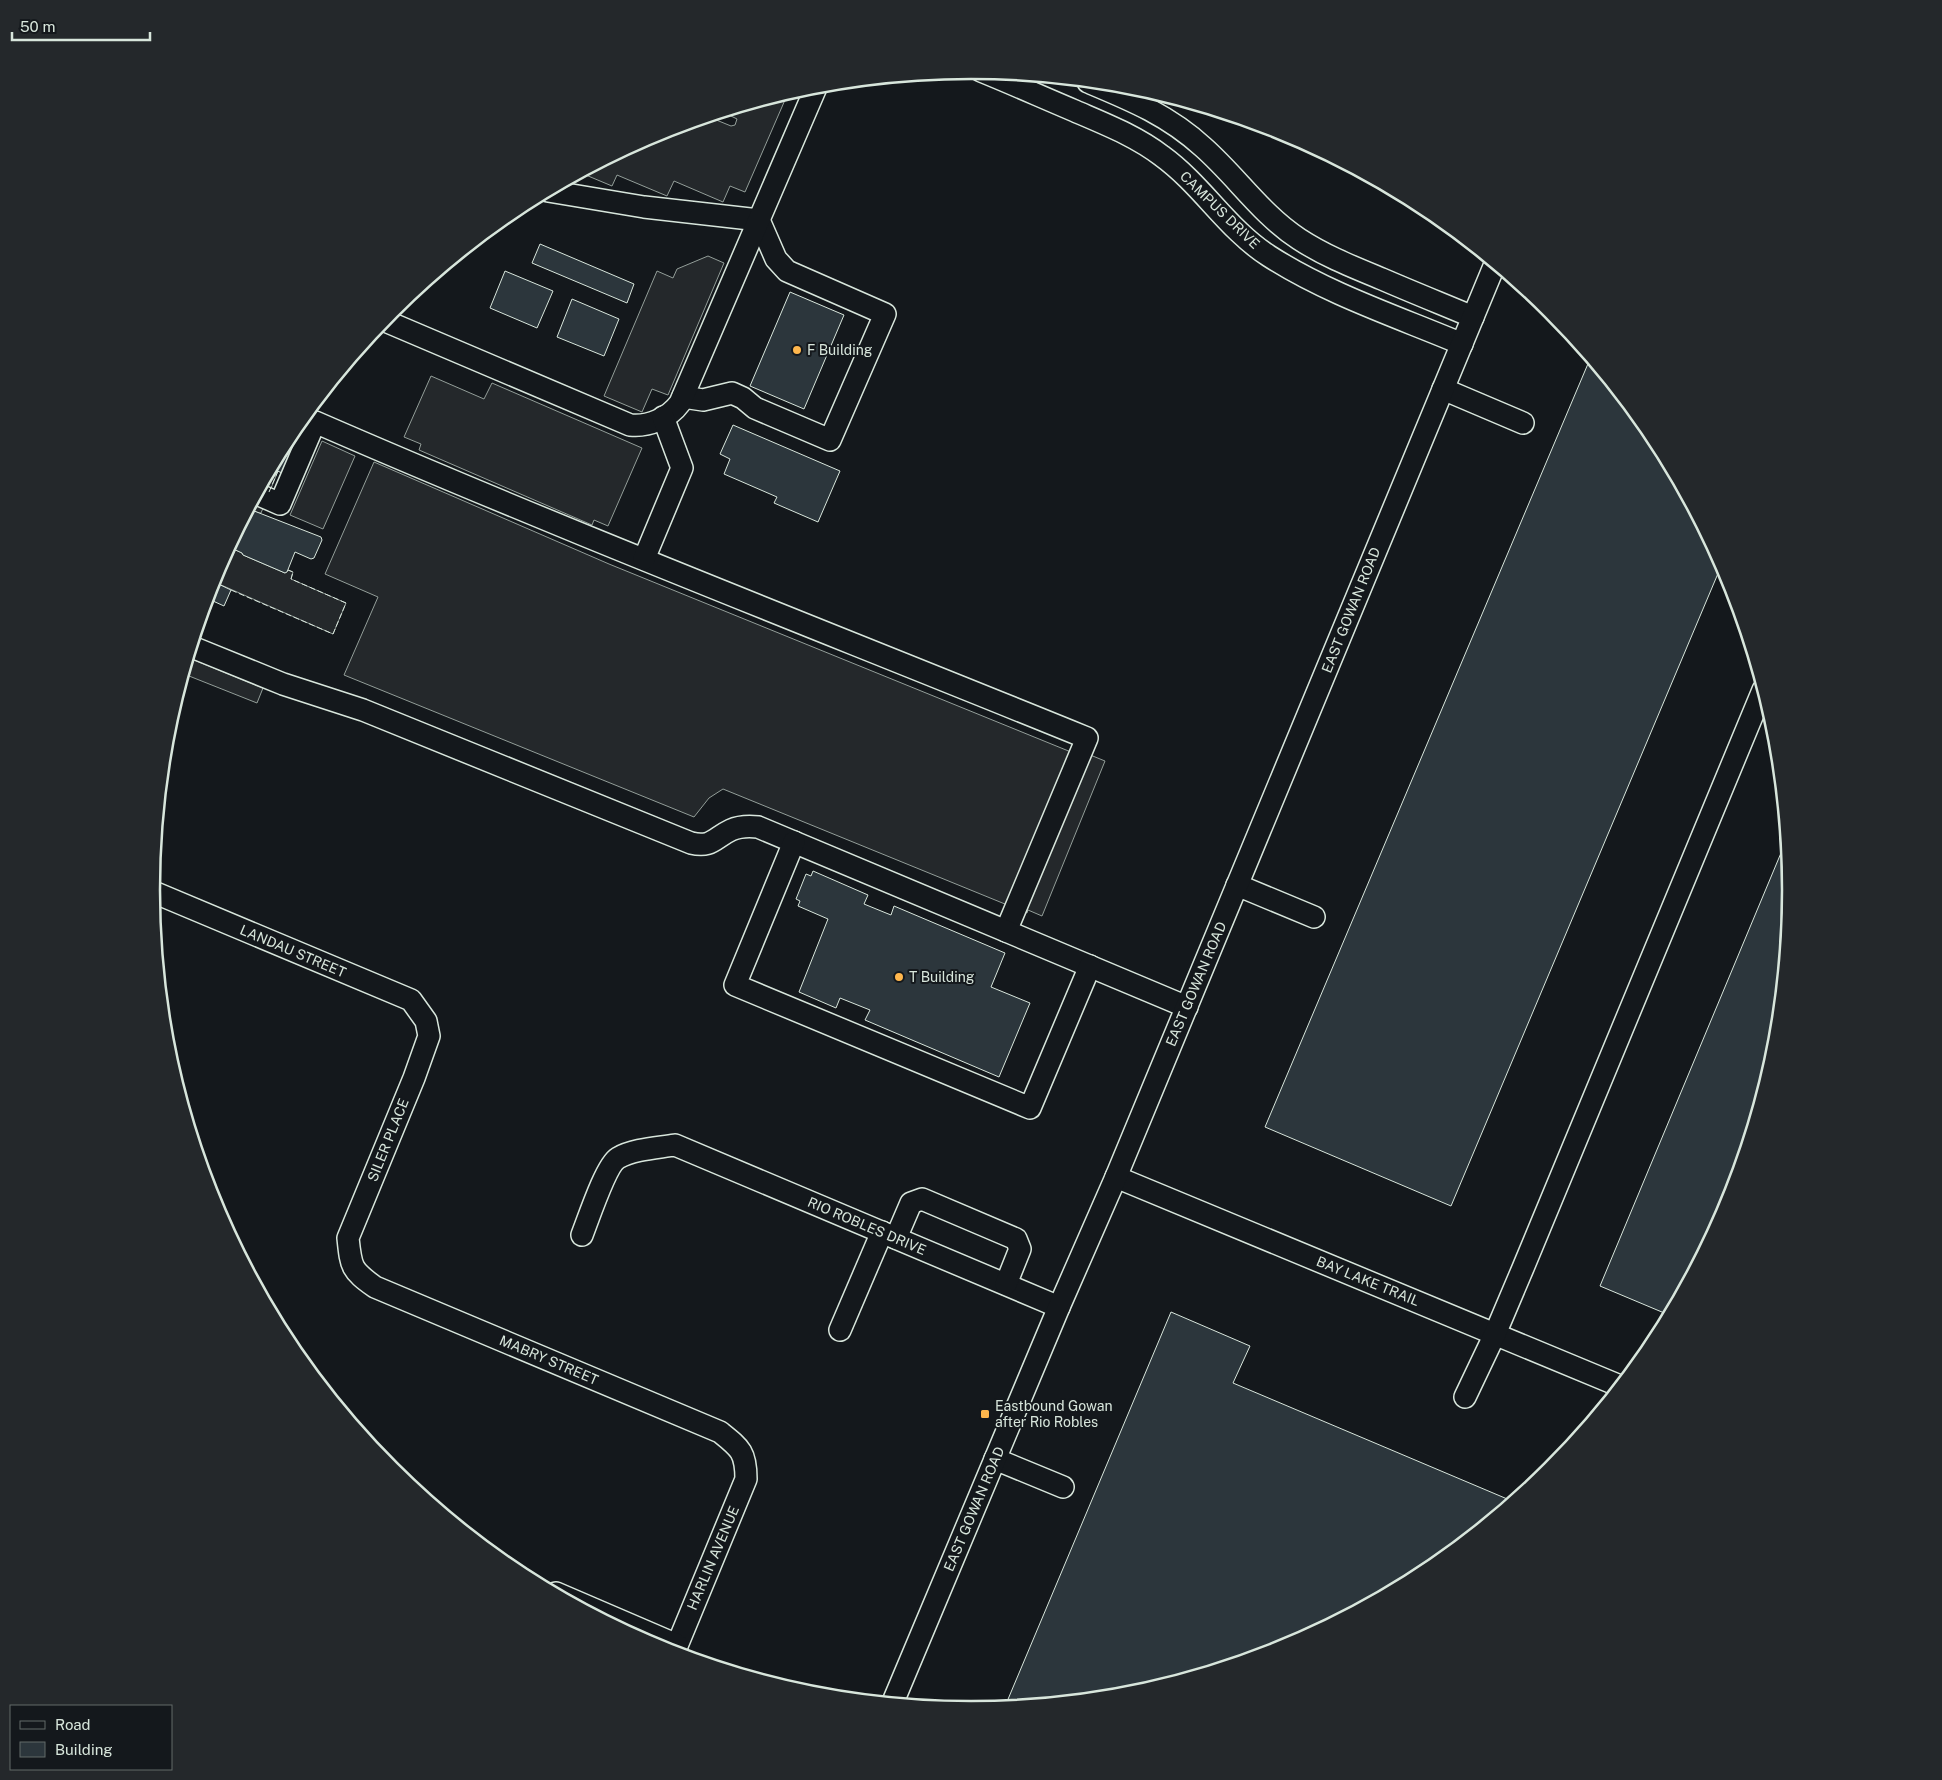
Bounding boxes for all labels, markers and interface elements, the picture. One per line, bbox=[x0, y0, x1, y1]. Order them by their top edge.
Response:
scale bar bbox=[12, 10, 150, 42]
text: 50 m bbox=[20, 18, 55, 35]
street label: CAMPUS DRIVE bbox=[1177, 168, 1263, 252]
place label: F Building bbox=[807, 342, 873, 358]
marker: F Building bbox=[791, 344, 803, 356]
street label: EAST GOWAN ROAD bbox=[1318, 545, 1384, 675]
street label: EAST GOWAN ROAD bbox=[1162, 919, 1230, 1049]
street label: LANDAU STREET bbox=[238, 921, 348, 981]
place label: T Building bbox=[909, 969, 975, 985]
marker: T Building bbox=[893, 971, 905, 983]
street label: SILER PLACE bbox=[364, 1096, 412, 1184]
street label: RIO ROBLES DRIVE bbox=[805, 1194, 929, 1258]
street label: BAY LAKE TRAIL bbox=[1314, 1253, 1422, 1309]
street label: MABRY STREET bbox=[497, 1332, 601, 1388]
place label: Eastbound Gowan after Rio Robles bbox=[995, 1398, 1113, 1430]
marker: Eastbound Gowan after Rio Robles bbox=[979, 1408, 991, 1420]
street label: EAST GOWAN ROAD bbox=[940, 1444, 1008, 1574]
street label: HARLIN AVENUE bbox=[684, 1503, 742, 1613]
legend bbox=[10, 1705, 172, 1770]
text: Road bbox=[55, 1716, 91, 1733]
text: Building bbox=[55, 1741, 113, 1758]

